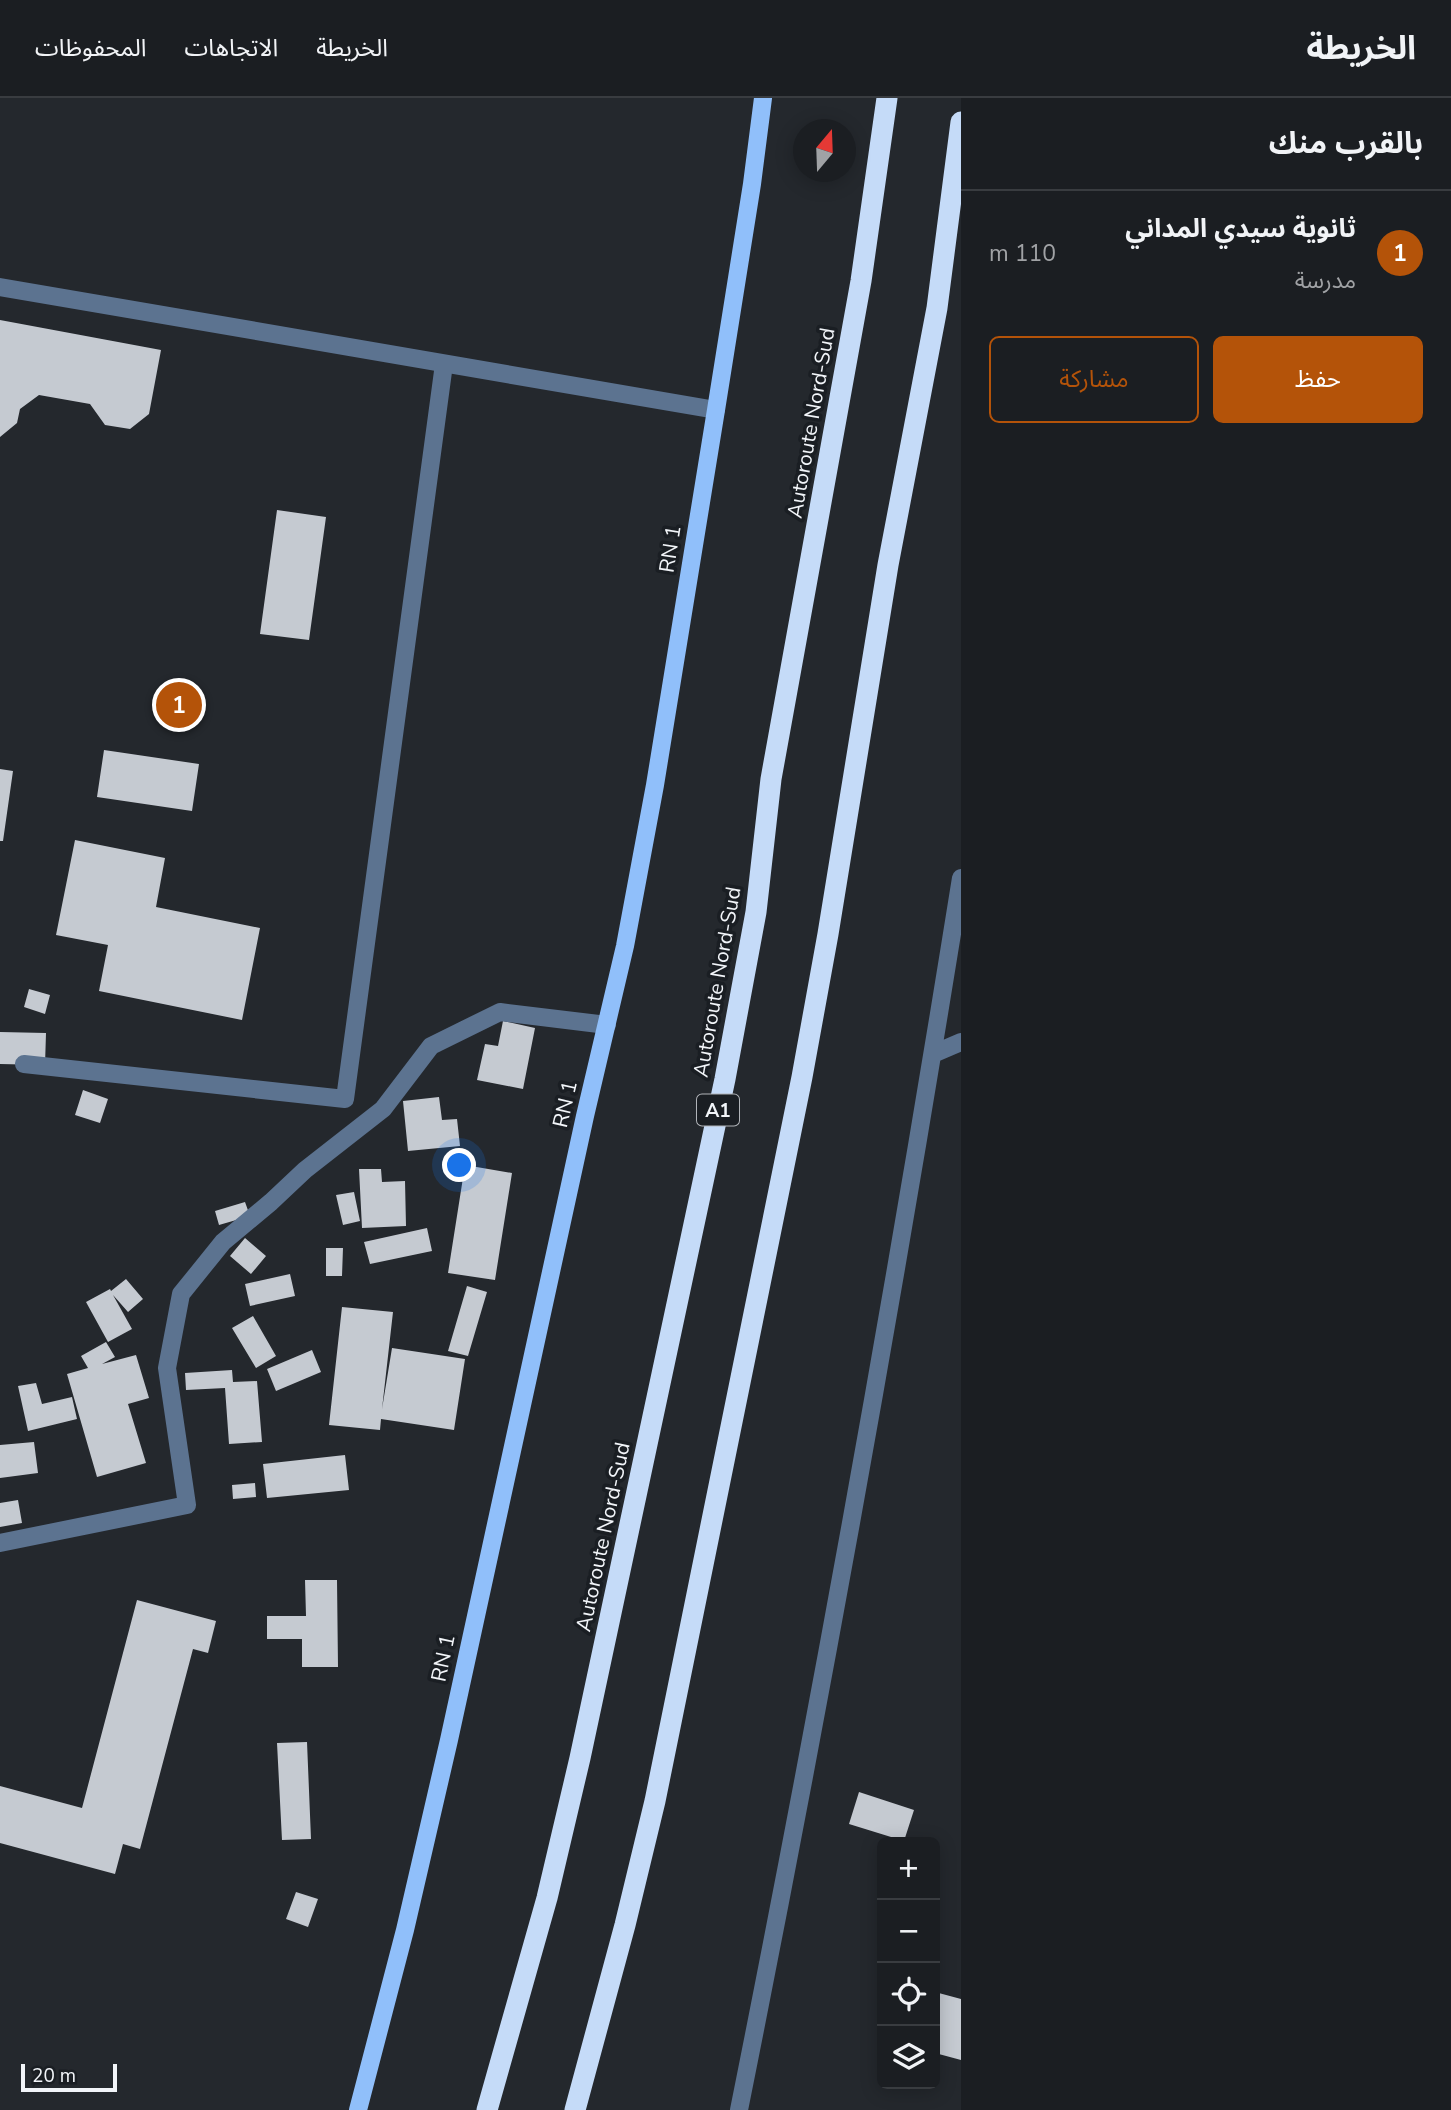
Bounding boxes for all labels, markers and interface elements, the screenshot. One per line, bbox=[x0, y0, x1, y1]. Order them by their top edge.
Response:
text: الخريطة bbox=[1306, 26, 1416, 71]
text: المحفوظات bbox=[35, 32, 146, 64]
text: الاتجاهات bbox=[184, 32, 278, 64]
text: الخريطة bbox=[316, 32, 388, 64]
north arrow bbox=[793, 119, 856, 182]
text: بالقرب منك bbox=[1269, 123, 1423, 164]
text: ثانوية سيدي المداني bbox=[1125, 211, 1356, 246]
text: 110 m bbox=[989, 238, 1056, 269]
text: 1 bbox=[1393, 238, 1407, 269]
text: مدرسة bbox=[1295, 265, 1356, 296]
street label: Autoroute Nord-Sud bbox=[780, 326, 842, 520]
button: مشاركة bbox=[989, 336, 1199, 423]
button: حفظ bbox=[1213, 336, 1423, 423]
street label: RN 1 bbox=[652, 523, 688, 575]
pin: 1 bbox=[156, 679, 202, 731]
street label: Autoroute Nord-Sud bbox=[686, 885, 748, 1079]
street label: RN 1 bbox=[546, 1078, 584, 1130]
road number: A1 bbox=[697, 1094, 739, 1126]
your location bbox=[442, 1148, 476, 1182]
street label: Autoroute Nord-Sud bbox=[569, 1440, 637, 1634]
street label: RN 1 bbox=[424, 1632, 462, 1684]
map controls bbox=[877, 1837, 940, 2089]
button: + bbox=[877, 1837, 940, 1900]
button: − bbox=[877, 1900, 940, 1963]
button: locate bbox=[877, 1963, 940, 2026]
button: layers bbox=[877, 2026, 940, 2089]
scale bar bbox=[21, 2061, 117, 2093]
text: 20 m bbox=[32, 2063, 76, 2089]

